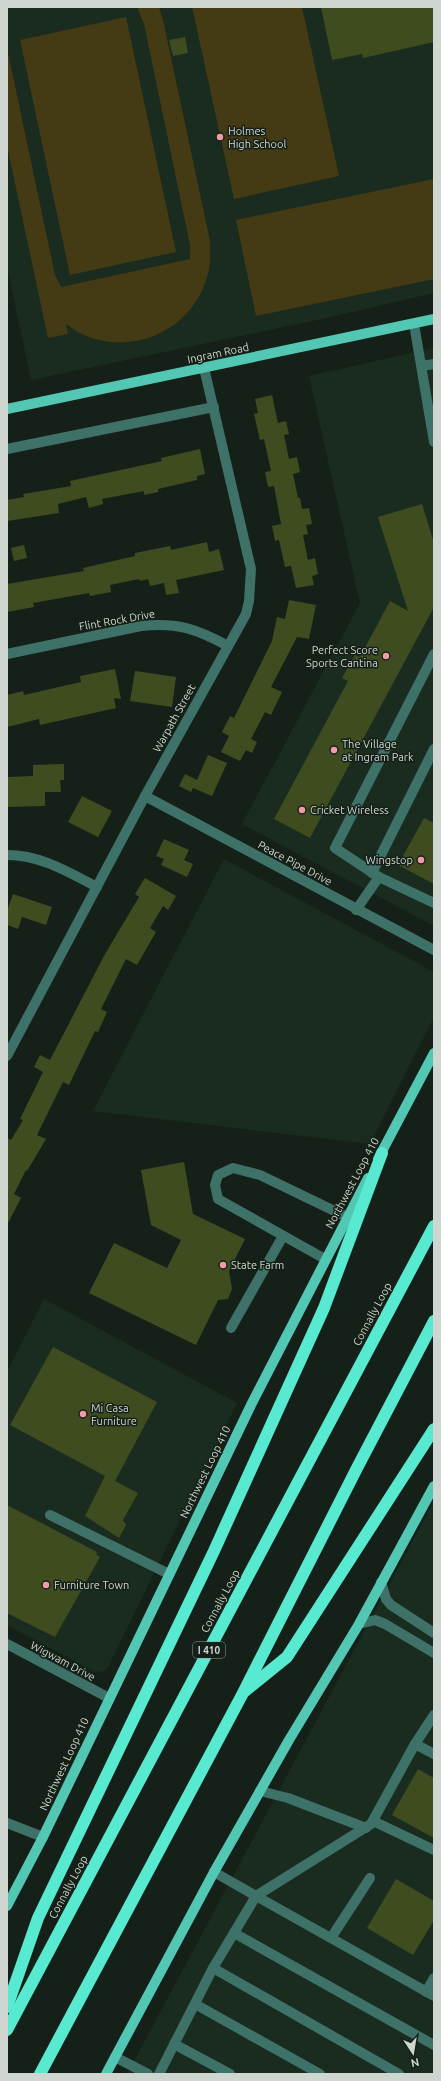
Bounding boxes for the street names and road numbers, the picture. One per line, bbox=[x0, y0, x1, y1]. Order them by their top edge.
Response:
street label: Ingram Road bbox=[186, 341, 250, 365]
street label: Flint Rock Drive bbox=[78, 607, 156, 633]
street label: Warpath Street bbox=[150, 681, 198, 754]
street label: Peace Pipe Drive bbox=[256, 838, 334, 888]
street label: Northwest Loop 410 bbox=[323, 1135, 381, 1231]
street label: Connally Loop bbox=[350, 1280, 394, 1348]
street label: Northwest Loop 410 bbox=[177, 1424, 233, 1520]
street label: Connally Loop bbox=[198, 1567, 242, 1635]
street label: Wigwam Drive bbox=[29, 1639, 97, 1683]
road number: I 410 bbox=[193, 1642, 225, 1658]
street label: Northwest Loop 410 bbox=[37, 1716, 91, 1812]
street label: Connally Loop bbox=[46, 1853, 90, 1921]

